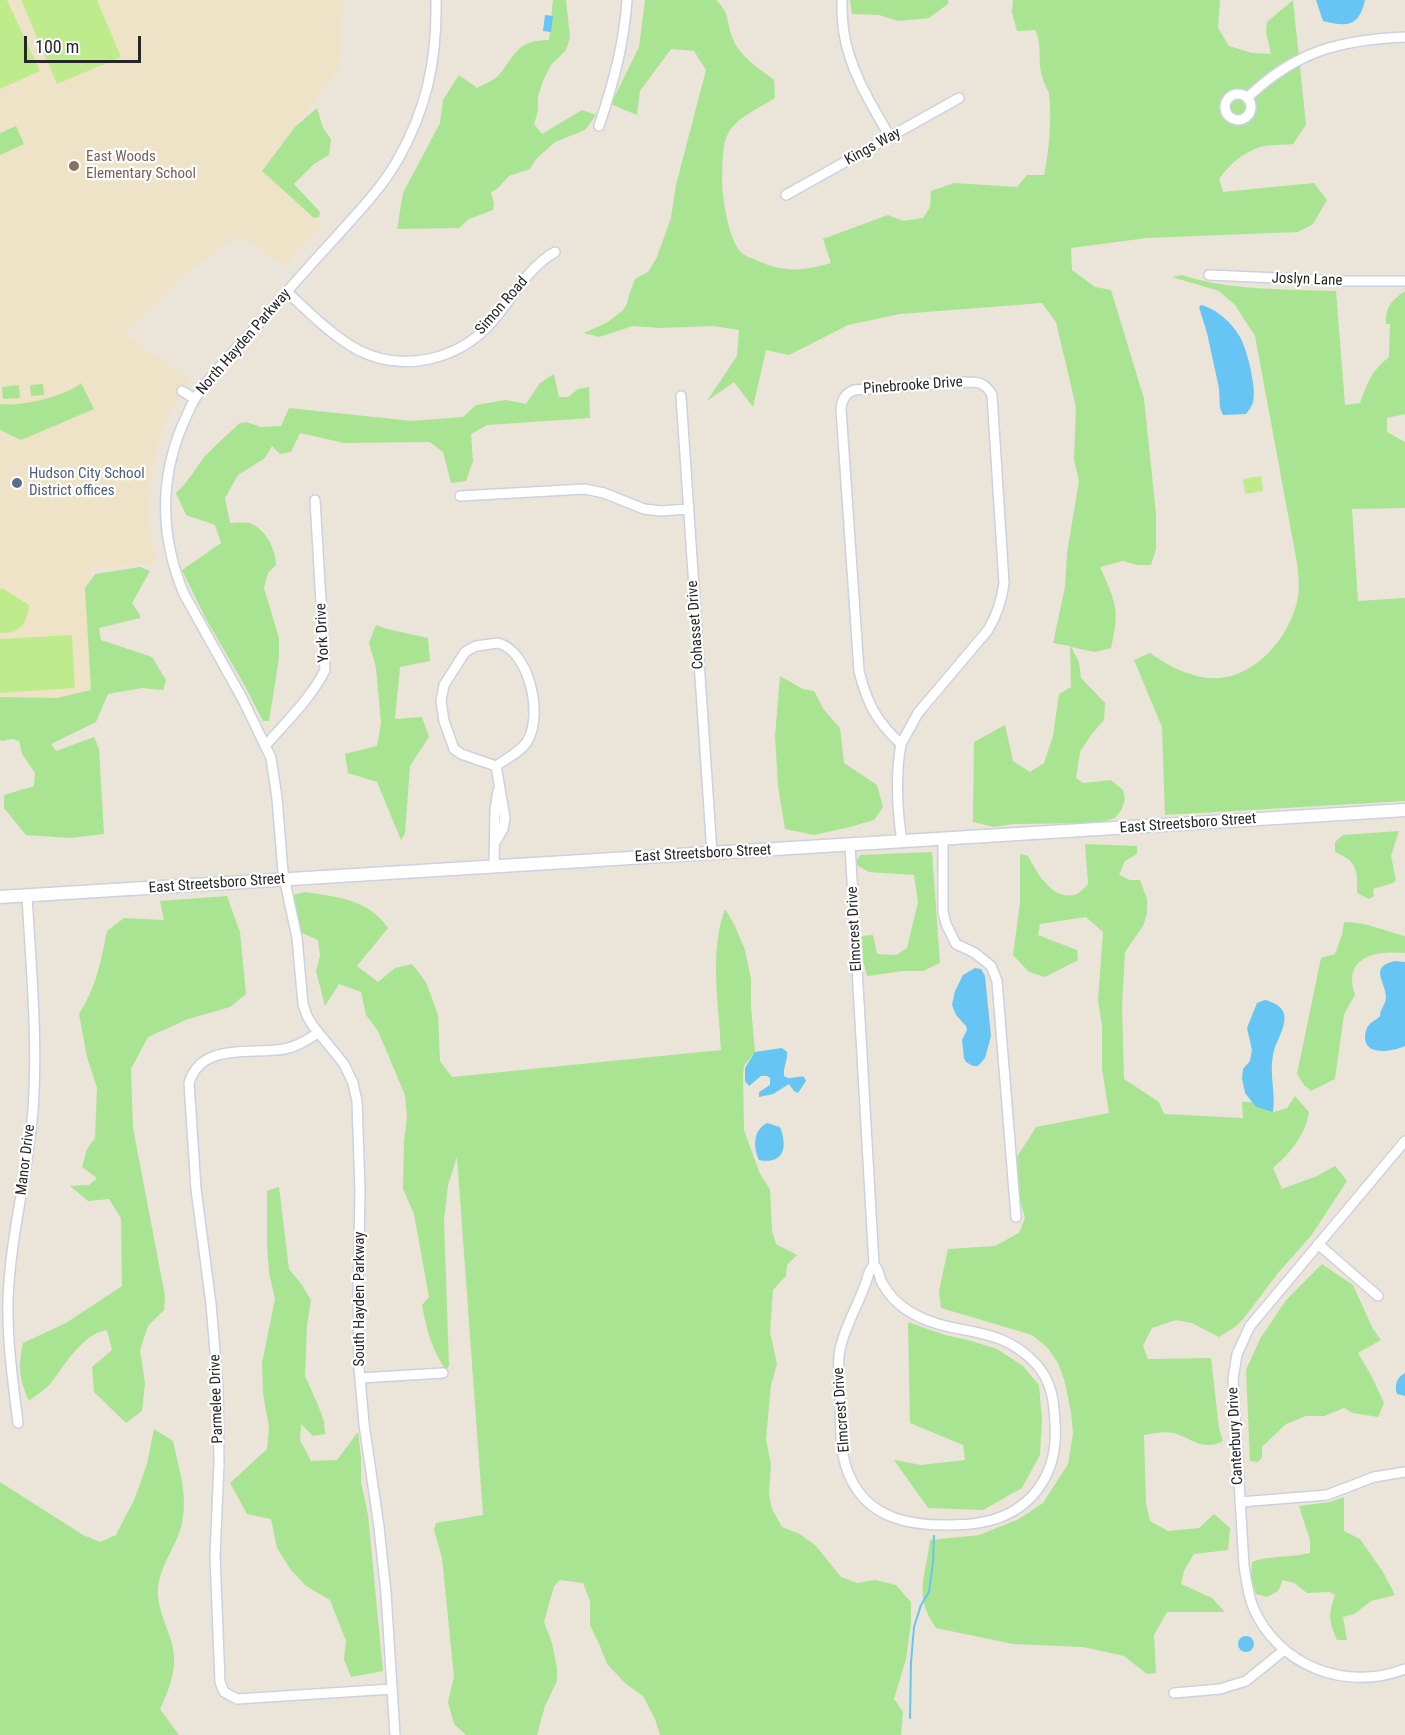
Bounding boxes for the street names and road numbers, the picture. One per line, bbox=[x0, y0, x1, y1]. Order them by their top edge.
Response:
street label: Kings Way bbox=[842, 124, 904, 170]
street label: Joslyn Lane bbox=[1271, 270, 1343, 290]
street label: Simon Road bbox=[472, 273, 532, 339]
street label: North Hayden Parkway bbox=[193, 285, 295, 399]
street label: Pinebrooke Drive bbox=[863, 374, 963, 398]
street label: Cohasset Drive bbox=[684, 580, 708, 670]
street label: York Drive bbox=[312, 603, 334, 663]
street label: East Streetsboro Street bbox=[1119, 810, 1257, 838]
street label: East Streetsboro Street bbox=[634, 841, 772, 867]
street label: East Streetsboro Street bbox=[148, 870, 286, 898]
street label: Elmcrest Drive bbox=[844, 886, 866, 972]
street label: Manor Drive bbox=[13, 1124, 39, 1196]
street label: South Hayden Parkway bbox=[351, 1231, 369, 1367]
street label: Parmelee Drive bbox=[206, 1354, 228, 1444]
street label: Elmcrest Drive bbox=[830, 1367, 854, 1453]
street label: Canterbury Drive bbox=[1224, 1387, 1248, 1485]

